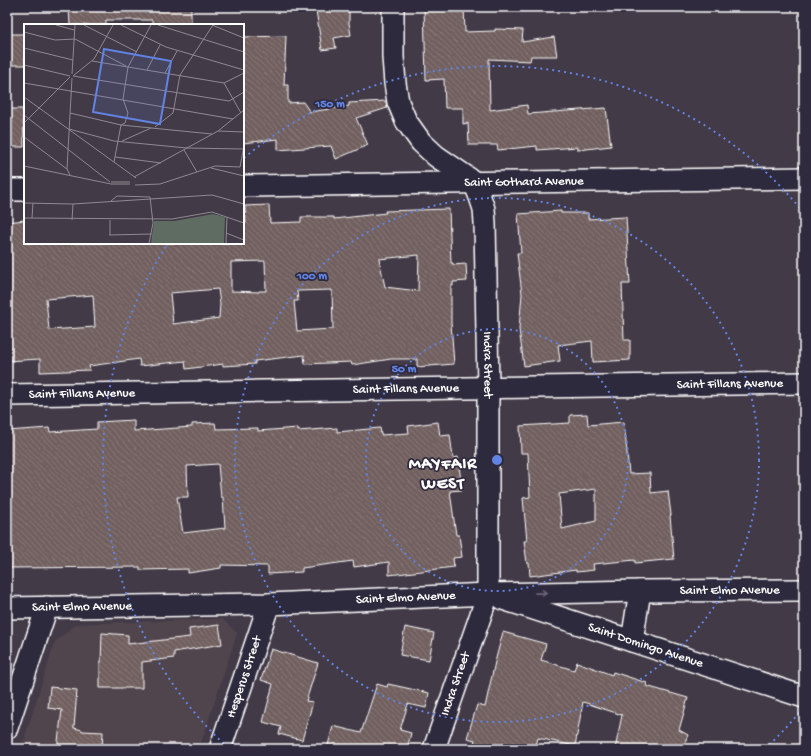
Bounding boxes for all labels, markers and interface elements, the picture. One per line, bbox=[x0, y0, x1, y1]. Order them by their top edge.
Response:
inset map bbox=[24, 24, 244, 244]
text: 150 m bbox=[314, 98, 345, 112]
street label: Saint Gothard Avenue bbox=[464, 174, 584, 190]
text: 100 m bbox=[296, 270, 327, 284]
street label: Indra Street bbox=[479, 331, 496, 400]
text: 50 m bbox=[392, 363, 417, 377]
street label: Saint Fillans Avenue bbox=[677, 376, 783, 392]
street label: Saint Fillans Avenue bbox=[353, 381, 460, 397]
street label: Saint Fillans Avenue bbox=[29, 386, 136, 402]
centre of rings bbox=[490, 453, 504, 467]
district label: MAYFAIR WEST bbox=[409, 455, 477, 495]
street label: Saint Elmo Avenue bbox=[680, 583, 780, 598]
street label: Saint Elmo Avenue bbox=[356, 588, 456, 608]
one-way arrow bbox=[534, 589, 547, 597]
street label: Saint Elmo Avenue bbox=[32, 599, 132, 615]
street label: Saint Domingo Avenue bbox=[586, 620, 706, 671]
street label: Hesperus Street bbox=[224, 633, 266, 720]
street label: Indra Street bbox=[438, 649, 474, 718]

